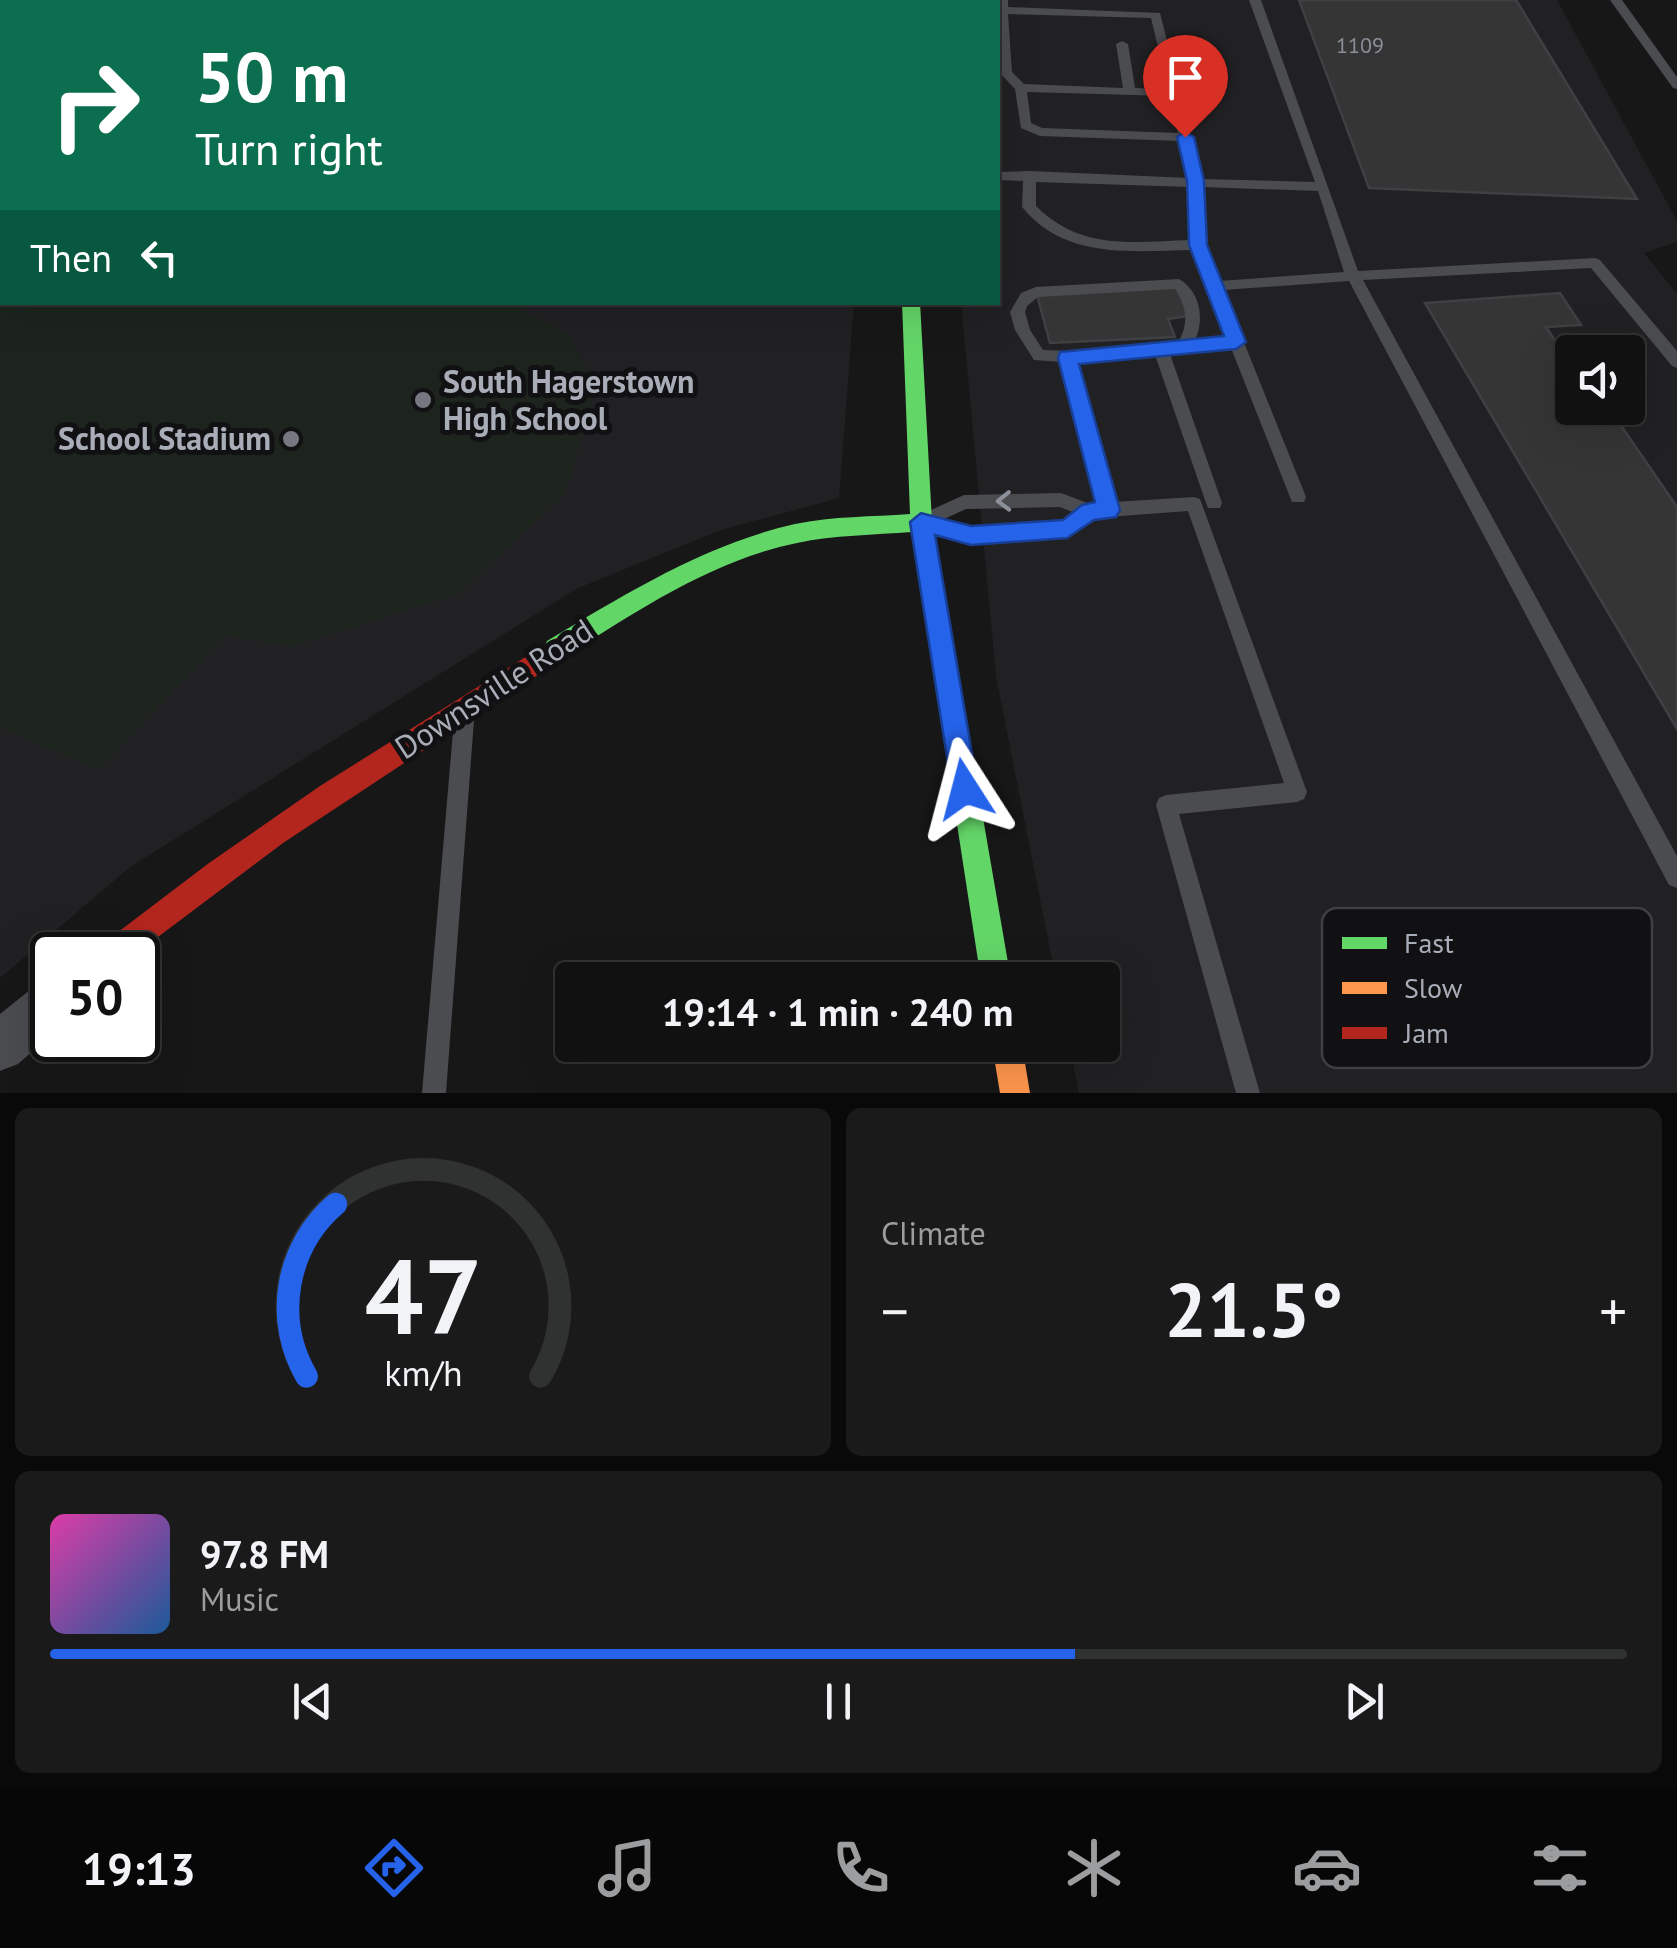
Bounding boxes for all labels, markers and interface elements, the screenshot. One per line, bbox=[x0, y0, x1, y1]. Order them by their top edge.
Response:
text: 50 m bbox=[195, 31, 348, 121]
house number: 1109 bbox=[1336, 31, 1384, 59]
pin bbox=[1143, 35, 1228, 138]
icon: right bbox=[30, 40, 160, 170]
icon: arrive bbox=[1158, 50, 1213, 105]
text: Turn right bbox=[195, 119, 383, 177]
icon: left bbox=[132, 230, 187, 285]
text: Then bbox=[30, 233, 112, 282]
map controls bbox=[1555, 335, 1645, 425]
button: sound bbox=[1555, 335, 1645, 425]
place label: South Hagerstown High School bbox=[443, 360, 694, 439]
marker: South Hagerstown High School bbox=[412, 389, 434, 411]
place label: School Stadium bbox=[58, 417, 271, 459]
marker: School Stadium bbox=[280, 428, 302, 450]
one-way arrow bbox=[996, 490, 1012, 511]
street label: Downsville Road bbox=[387, 609, 600, 768]
position arrow bbox=[913, 737, 1017, 841]
legend bbox=[1322, 908, 1652, 1068]
text: Fast bbox=[1404, 924, 1454, 961]
speed limit sign: 50 bbox=[30, 932, 160, 1062]
text: Slow bbox=[1404, 969, 1463, 1006]
text: 19:14 · 1 min · 240 m bbox=[662, 987, 1013, 1036]
text: Jam bbox=[1403, 1014, 1449, 1051]
text: Climate bbox=[881, 1212, 986, 1254]
text: 47 bbox=[364, 1228, 482, 1363]
text: 21.5° bbox=[1165, 1261, 1343, 1358]
text: − bbox=[881, 1275, 909, 1346]
text: + bbox=[1599, 1275, 1627, 1346]
text: km/h bbox=[384, 1350, 462, 1396]
text: 97.8 FM bbox=[200, 1529, 329, 1578]
text: Music bbox=[200, 1578, 279, 1620]
icon: previous bbox=[285, 1674, 340, 1729]
icon: pause bbox=[811, 1674, 866, 1729]
icon: next bbox=[1337, 1674, 1392, 1729]
icon: directions bbox=[359, 1833, 429, 1903]
icon: music bbox=[592, 1833, 662, 1903]
icon: phone bbox=[826, 1833, 896, 1903]
icon: climate bbox=[1059, 1833, 1129, 1903]
icon: car bbox=[1292, 1833, 1362, 1903]
icon: filters bbox=[1525, 1833, 1595, 1903]
text: 19:13 bbox=[82, 1839, 196, 1897]

